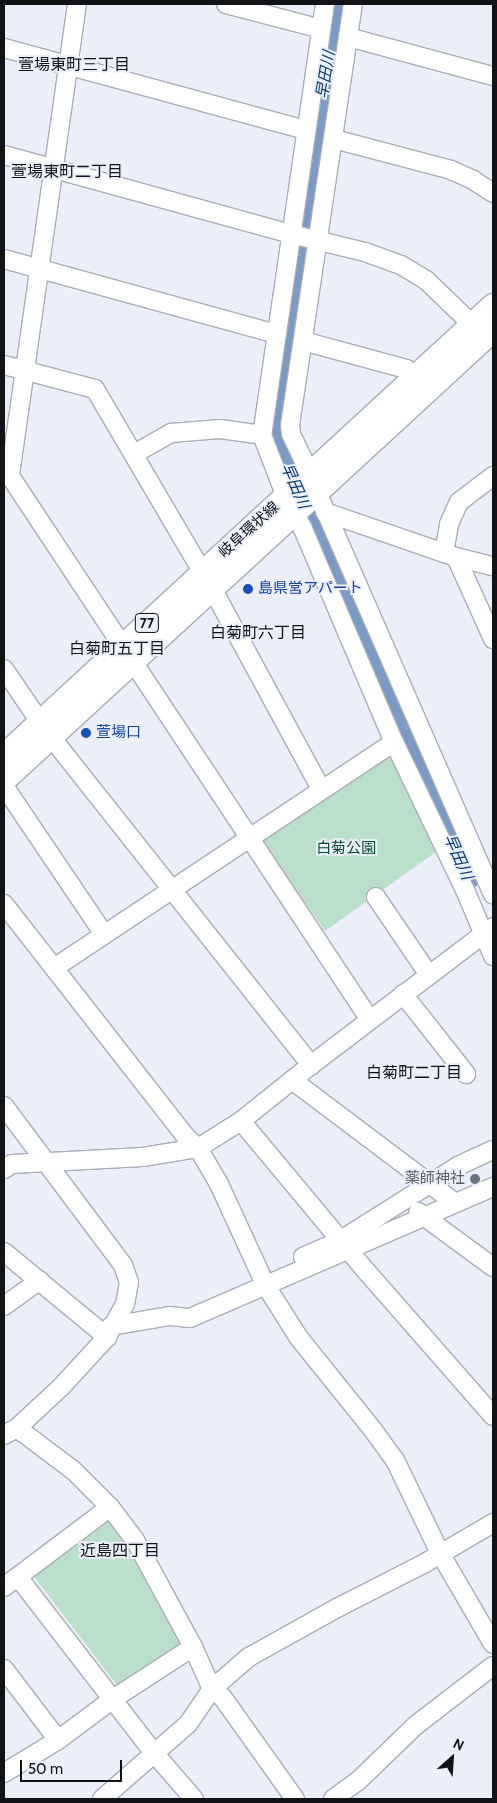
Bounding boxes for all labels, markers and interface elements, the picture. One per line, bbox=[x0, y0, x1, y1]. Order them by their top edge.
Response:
water label: 早田川 bbox=[313, 50, 339, 100]
district label: 萱場東町三丁目 bbox=[18, 55, 130, 75]
district label: 萱場東町二丁目 bbox=[11, 162, 123, 182]
water label: 早田川 bbox=[276, 460, 314, 512]
street label: 岐阜環状線 bbox=[215, 498, 283, 562]
place label: 島県営アパート bbox=[258, 580, 363, 598]
marker: 島県営アパート bbox=[242, 583, 254, 595]
road number: 77 bbox=[134, 612, 160, 634]
district label: 白菊町六丁目 bbox=[210, 623, 306, 643]
district label: 白菊町五丁目 bbox=[69, 639, 165, 659]
place label: 萱場口 bbox=[96, 724, 141, 742]
marker: 萱場口 bbox=[80, 727, 92, 739]
water label: 早田川 bbox=[439, 831, 477, 883]
park label: 白菊公園 bbox=[316, 840, 376, 858]
district label: 白菊町二丁目 bbox=[366, 1063, 462, 1083]
place label: 薬師神社 bbox=[405, 1170, 465, 1188]
marker: 薬師神社 bbox=[469, 1173, 481, 1185]
district label: 近島四丁目 bbox=[80, 1541, 160, 1561]
north arrow bbox=[427, 1733, 477, 1783]
text: N bbox=[450, 1734, 467, 1755]
scale bar bbox=[22, 1750, 125, 1782]
text: 50 m bbox=[28, 1760, 63, 1778]

